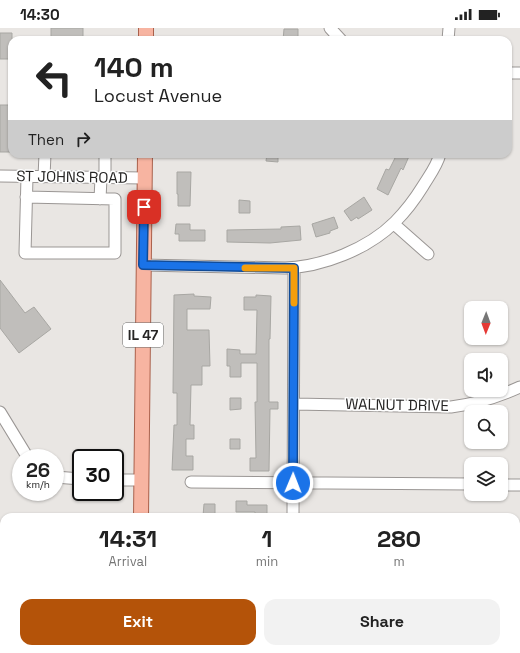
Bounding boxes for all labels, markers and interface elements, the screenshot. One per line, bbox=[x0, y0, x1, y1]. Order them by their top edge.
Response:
text: 14:30 bbox=[20, 5, 60, 24]
text: 140 m bbox=[94, 49, 174, 85]
icon: left bbox=[28, 52, 80, 104]
text: Locust Avenue bbox=[94, 84, 222, 107]
icon: right bbox=[72, 128, 94, 150]
text: Then bbox=[28, 130, 64, 149]
street label: ST JOHNS ROAD bbox=[16, 166, 128, 187]
pin bbox=[127, 190, 161, 224]
icon: arrive bbox=[133, 196, 155, 218]
north arrow bbox=[464, 301, 508, 345]
map controls bbox=[464, 301, 508, 501]
road number: IL 47 bbox=[123, 323, 163, 347]
button: sound bbox=[464, 353, 508, 397]
street label: WALNUT DRIVE bbox=[345, 394, 449, 415]
button: search bbox=[464, 405, 508, 449]
speed limit sign: 30 bbox=[72, 449, 124, 501]
text: 26 bbox=[26, 457, 50, 483]
button: layers bbox=[464, 457, 508, 501]
position arrow bbox=[272, 462, 314, 504]
text: km/h bbox=[26, 478, 50, 491]
text: 14:31 bbox=[99, 523, 157, 554]
text: 1 bbox=[262, 523, 272, 554]
text: 280 bbox=[377, 523, 421, 554]
text: Arrival bbox=[109, 553, 147, 570]
text: min bbox=[256, 553, 278, 570]
text: m bbox=[393, 553, 405, 570]
button: Exit bbox=[20, 599, 256, 645]
button: Share bbox=[264, 599, 500, 645]

